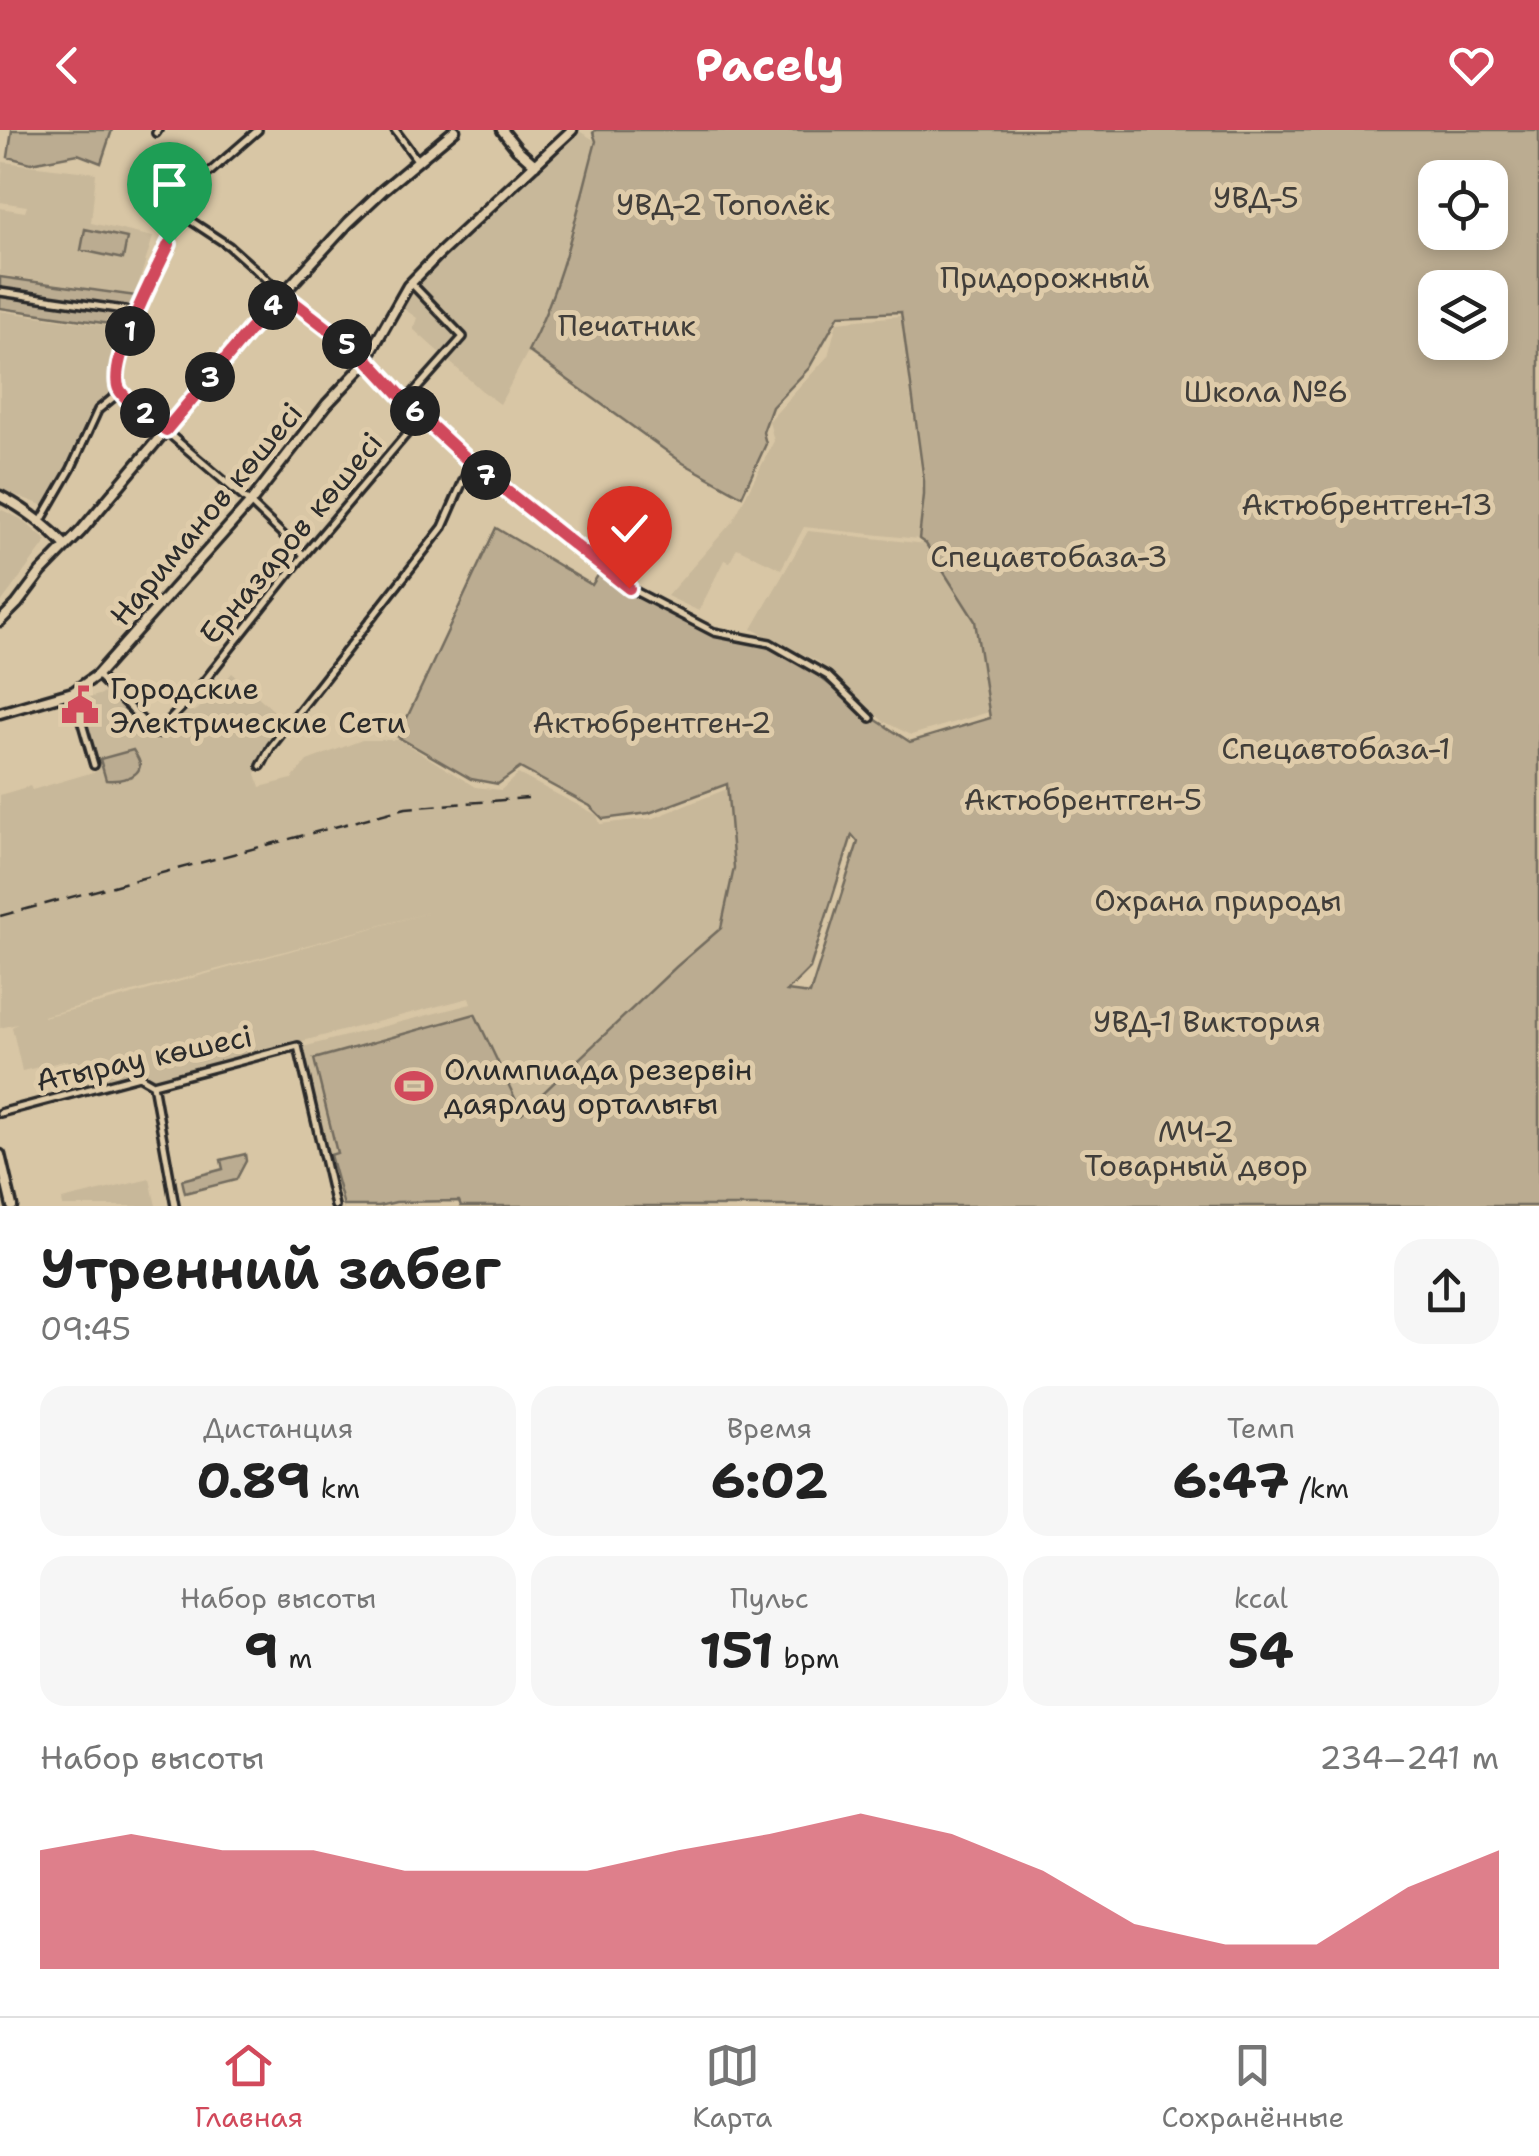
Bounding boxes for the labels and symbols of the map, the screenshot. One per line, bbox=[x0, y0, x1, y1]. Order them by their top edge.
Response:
pin bbox=[127, 142, 212, 245]
park label: УВД-5 bbox=[1213, 177, 1299, 218]
park label: УВД-2 Тополёк bbox=[616, 184, 830, 225]
park label: Придорожный bbox=[940, 257, 1150, 298]
pin: 4 bbox=[248, 280, 298, 330]
park label: Печатник bbox=[558, 305, 696, 346]
pin: 1 bbox=[105, 306, 155, 356]
pin: 5 bbox=[322, 319, 372, 369]
pin: 3 bbox=[185, 352, 235, 402]
park label: Школа №6 bbox=[1184, 371, 1348, 412]
pin: 6 bbox=[390, 386, 440, 436]
pin: 2 bbox=[120, 388, 170, 438]
street label: Нариманов көшесі bbox=[100, 393, 312, 635]
street label: Ерназаров көшесі bbox=[190, 423, 392, 653]
pin: 7 bbox=[461, 450, 511, 500]
park label: Актюбрентген-13 bbox=[1241, 484, 1493, 525]
pin bbox=[587, 486, 672, 589]
park label: Спецавтобаза-3 bbox=[930, 536, 1168, 577]
place label: Городские Электрические Сети bbox=[110, 668, 406, 743]
public building icon: Городские Электрические Сети bbox=[59, 684, 101, 726]
park label: Актюбрентген-2 bbox=[533, 702, 771, 743]
park label: Спецавтобаза-1 bbox=[1221, 728, 1451, 769]
park label: Актюбрентген-5 bbox=[964, 779, 1202, 820]
park label: Охрана природы bbox=[1094, 880, 1342, 921]
park label: УВД-1 Виктория bbox=[1093, 1001, 1321, 1042]
street label: Атырау көшесі bbox=[32, 1015, 256, 1101]
place label: Олимпиада резервін даярлау орталығы bbox=[444, 1049, 752, 1124]
sports icon: Олимпиада резервін даярлау орталығы bbox=[393, 1065, 435, 1107]
park label: МЧ-2 Товарный двор bbox=[1084, 1111, 1308, 1186]

